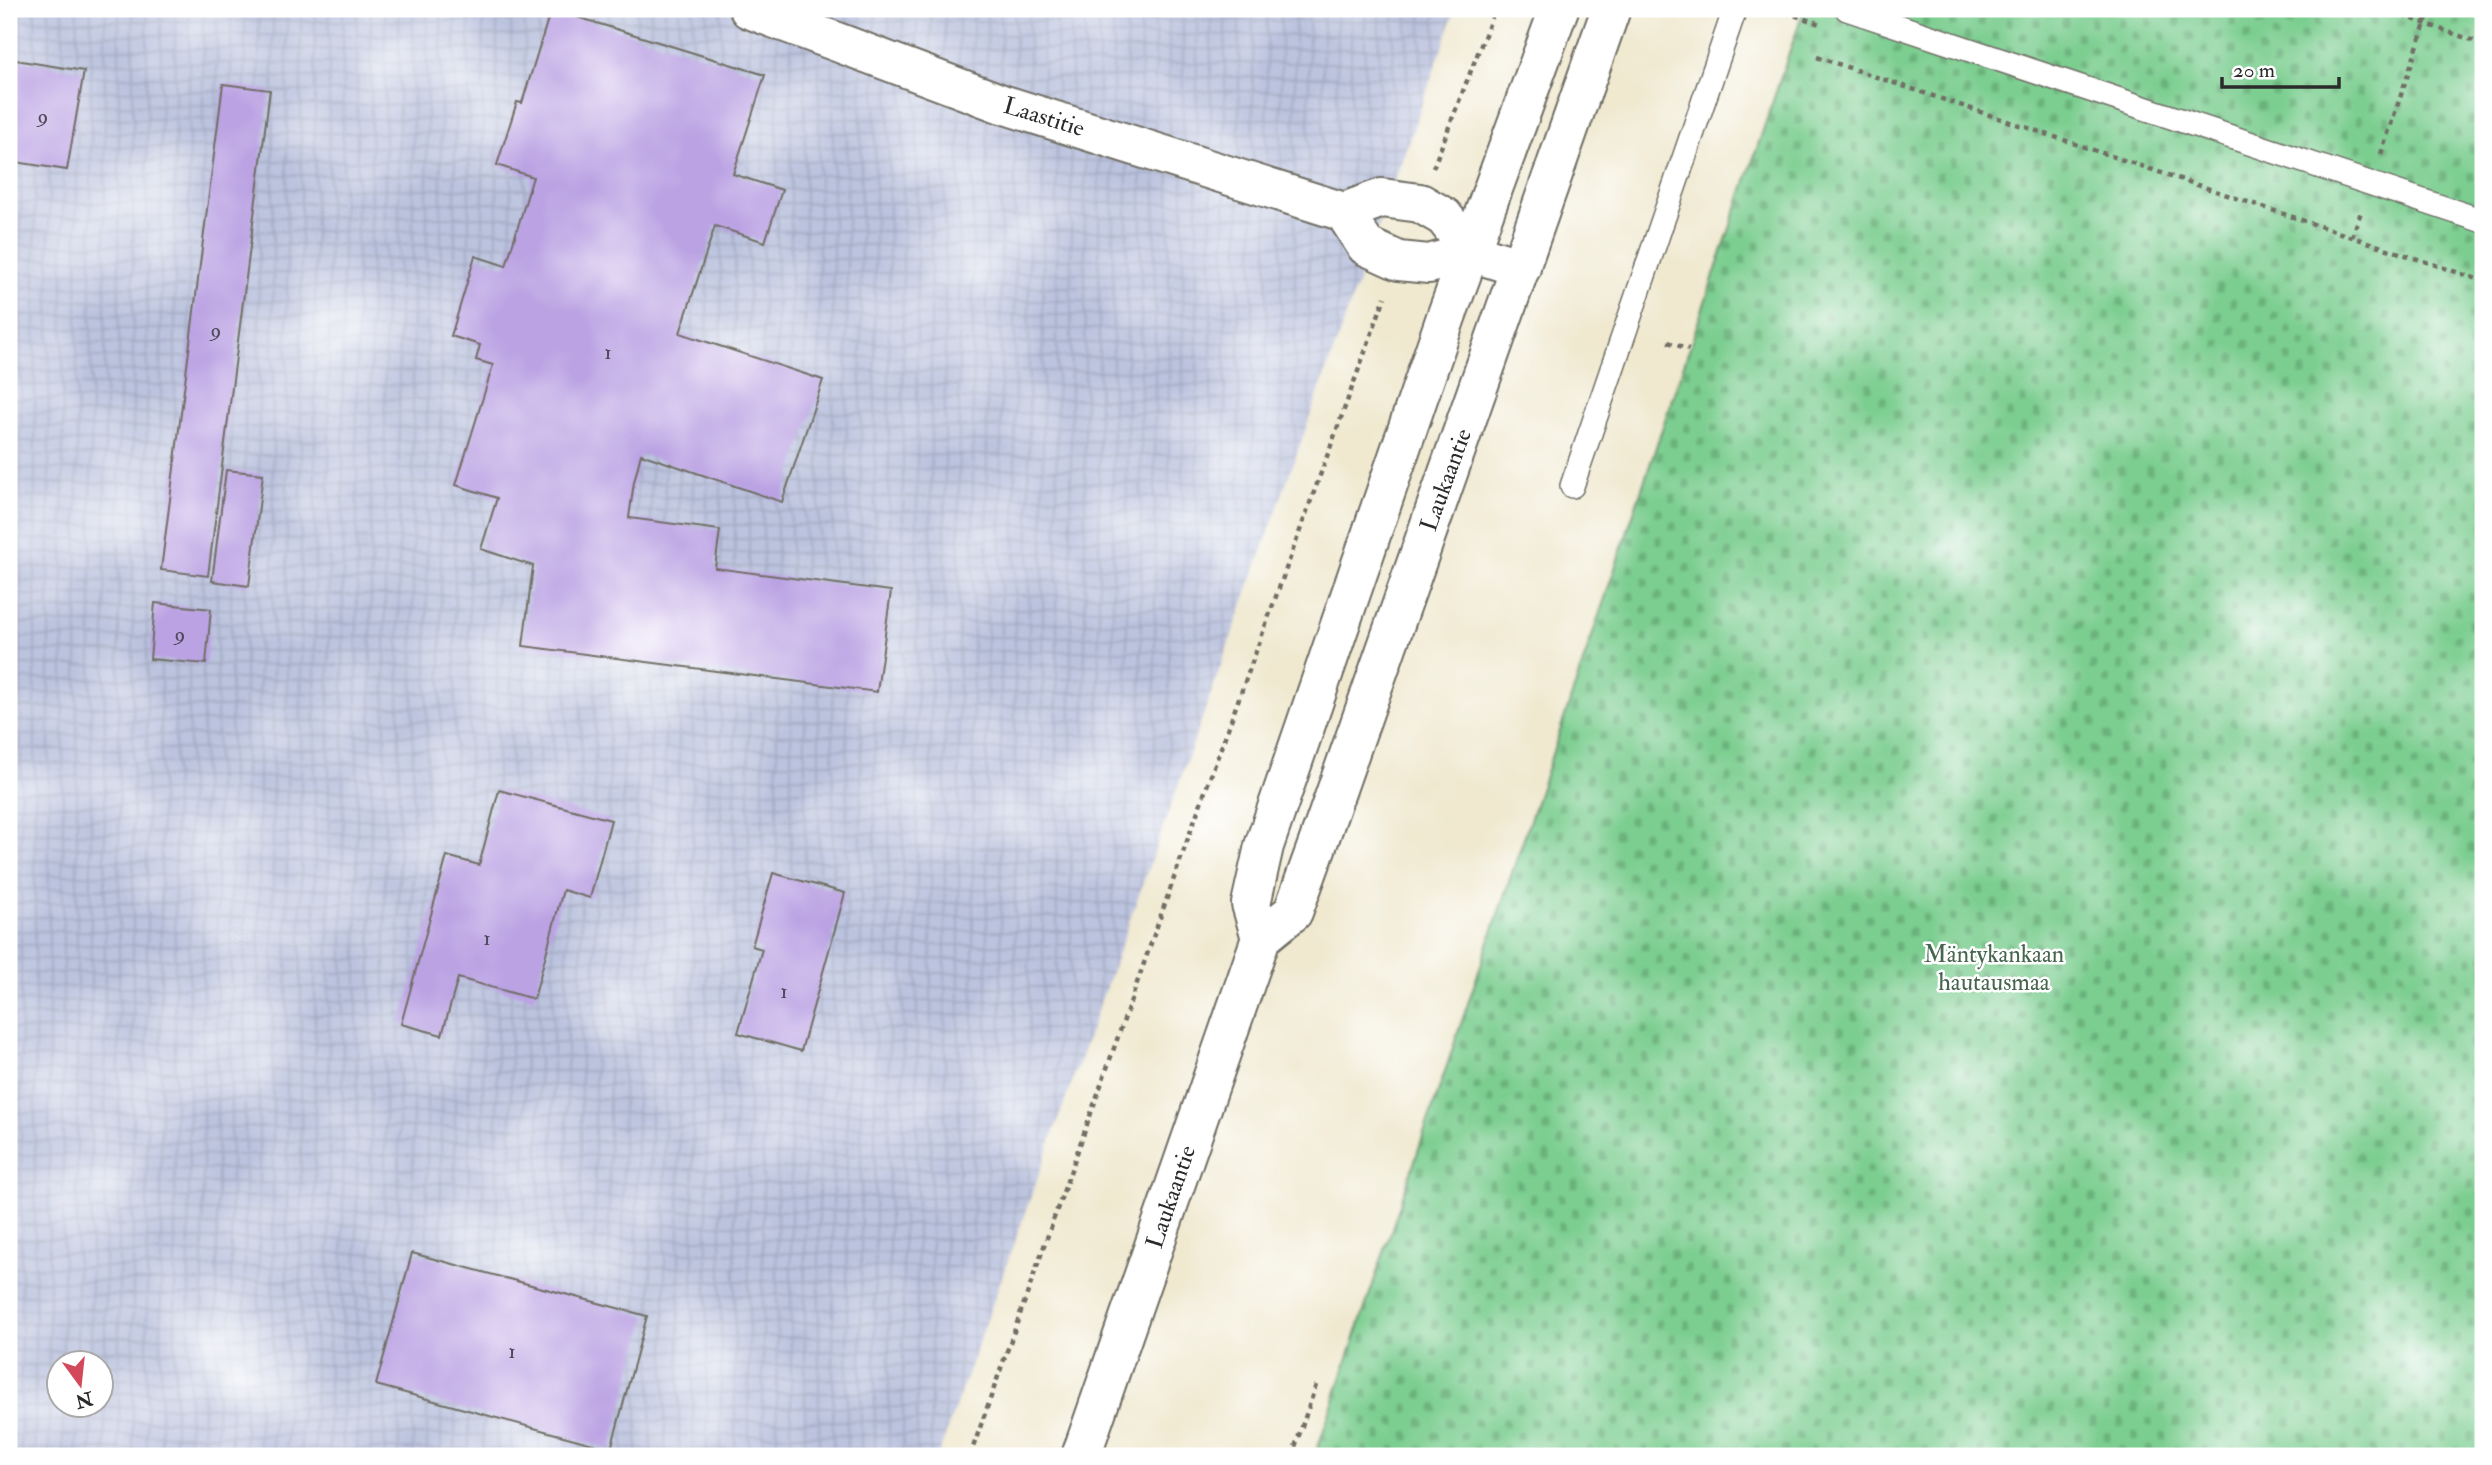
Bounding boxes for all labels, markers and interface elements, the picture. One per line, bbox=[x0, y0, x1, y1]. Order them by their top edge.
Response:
scale bar bbox=[2222, 46, 2340, 90]
text: 20 m bbox=[2233, 57, 2275, 84]
street label: Laastitie bbox=[1000, 90, 1088, 144]
house number: 9 bbox=[36, 103, 48, 130]
house number: 9 bbox=[209, 317, 221, 344]
house number: 1 bbox=[604, 339, 612, 366]
street label: Laukaantie bbox=[1413, 424, 1479, 536]
house number: 9 bbox=[173, 621, 185, 648]
house number: 1 bbox=[483, 925, 491, 952]
park label: Mäntykankaan hautausmaa bbox=[1924, 939, 2064, 998]
house number: 1 bbox=[780, 978, 788, 1005]
street label: Laukaantie bbox=[1139, 1141, 1203, 1253]
house number: 1 bbox=[508, 1338, 516, 1365]
north arrow bbox=[46, 1350, 116, 1420]
text: N bbox=[72, 1385, 96, 1414]

